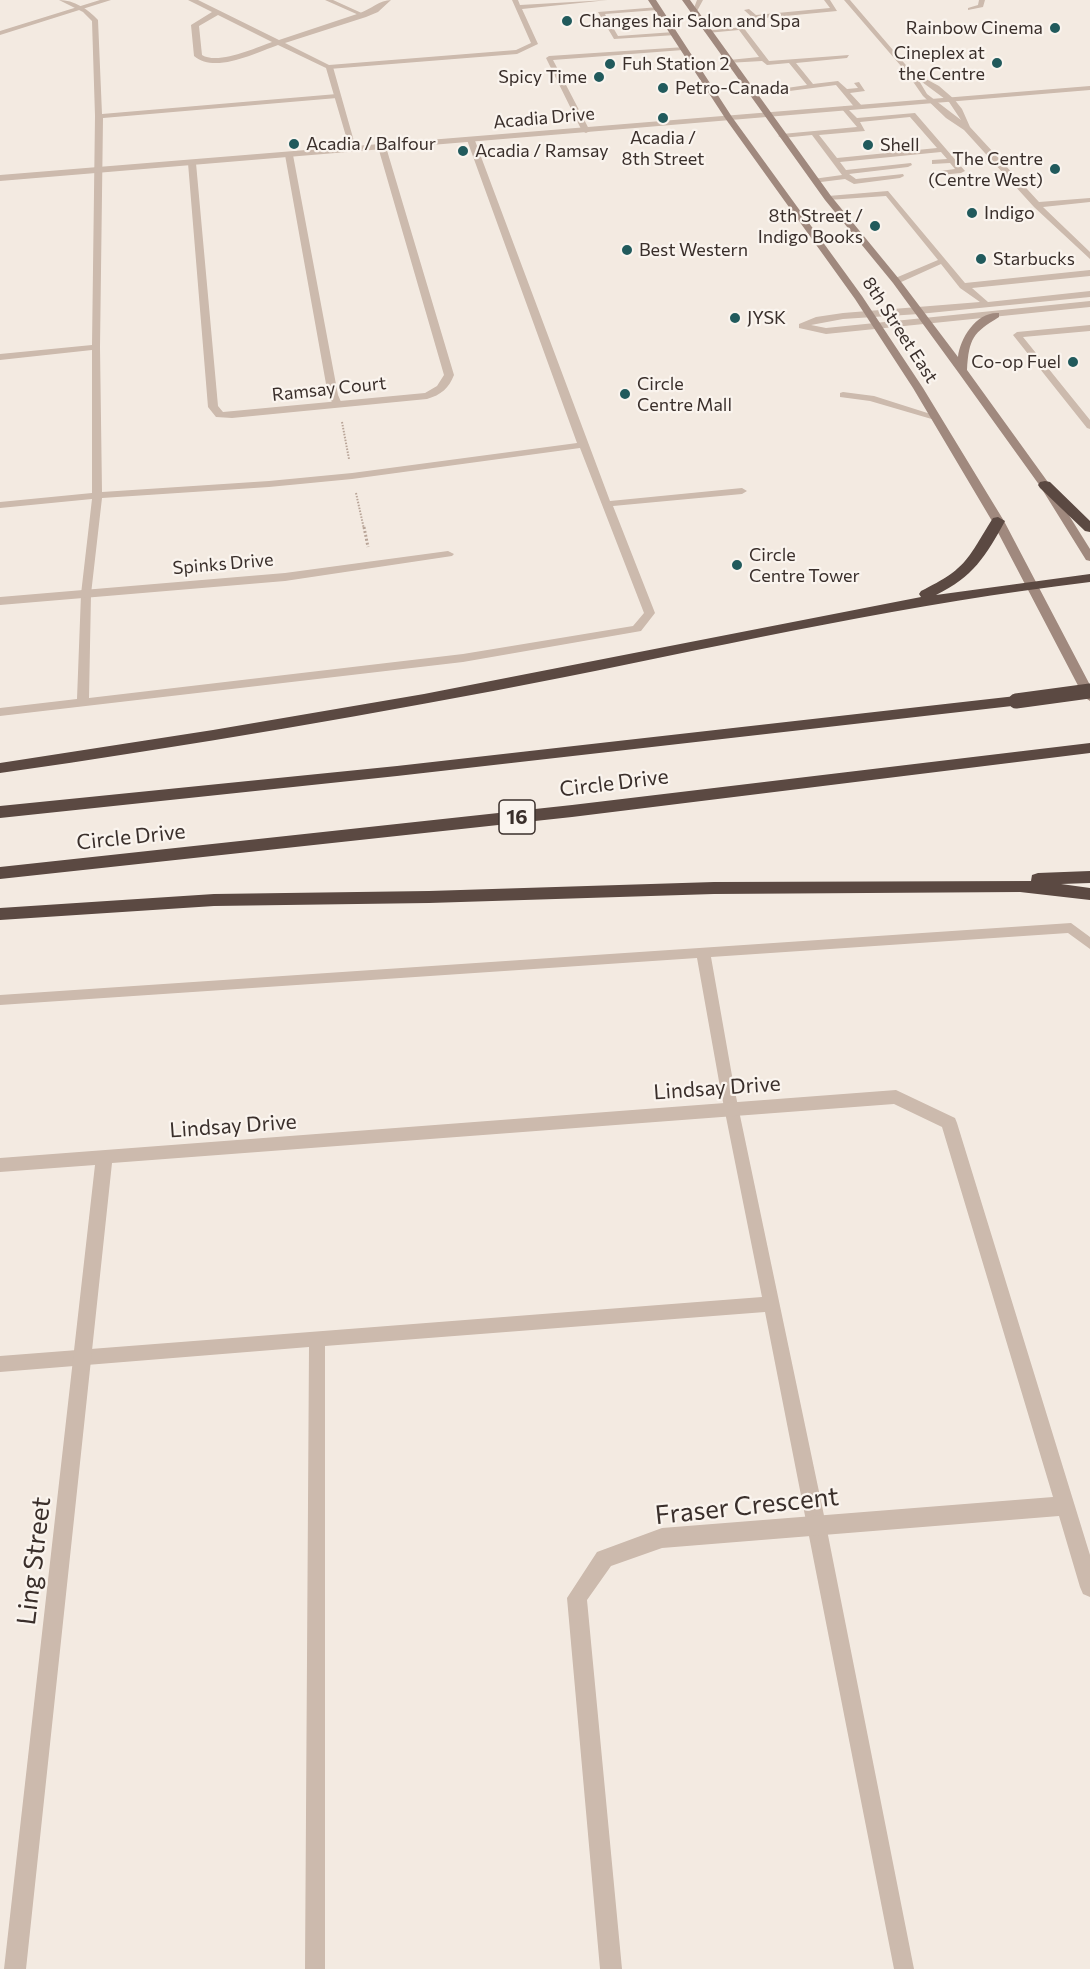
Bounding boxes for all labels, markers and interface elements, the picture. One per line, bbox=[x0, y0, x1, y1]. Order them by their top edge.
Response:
place label: Changes hair Salon and Spa bbox=[579, 10, 800, 32]
marker: Changes hair Salon and Spa bbox=[560, 14, 574, 28]
place label: Rainbow Cinema bbox=[906, 17, 1043, 39]
marker: Rainbow Cinema bbox=[1048, 21, 1062, 35]
place label: Cineplex at the Centre bbox=[894, 42, 985, 84]
place label: Fuh Station 2 bbox=[622, 53, 730, 75]
marker: Cineplex at the Centre bbox=[990, 56, 1004, 70]
marker: Fuh Station 2 bbox=[603, 57, 617, 71]
place label: Spicy Time bbox=[498, 66, 587, 88]
marker: Spicy Time bbox=[592, 70, 606, 84]
place label: Petro-Canada bbox=[675, 77, 789, 99]
marker: Petro-Canada bbox=[656, 81, 670, 95]
street label: Acadia Drive bbox=[492, 103, 596, 133]
marker: Acadia / 8th Street bbox=[656, 111, 670, 125]
place label: Acadia / 8th Street bbox=[622, 127, 704, 170]
place label: Acadia / Balfour bbox=[306, 133, 436, 155]
place label: Shell bbox=[880, 134, 920, 156]
marker: Acadia / Balfour bbox=[287, 137, 301, 151]
marker: Shell bbox=[861, 138, 875, 152]
place label: Acadia / Ramsay bbox=[475, 140, 609, 162]
marker: Acadia / Ramsay bbox=[456, 144, 470, 158]
place label: The Centre (Centre West) bbox=[928, 148, 1043, 190]
marker: The Centre (Centre West) bbox=[1048, 162, 1062, 176]
place label: Indigo bbox=[984, 202, 1035, 224]
place label: 8th Street / Indigo Books bbox=[758, 205, 863, 248]
marker: Indigo bbox=[965, 206, 979, 220]
marker: 8th Street / Indigo Books bbox=[868, 219, 882, 233]
place label: Best Western bbox=[639, 239, 748, 261]
marker: Best Western bbox=[620, 243, 634, 257]
place label: Starbucks bbox=[993, 248, 1075, 270]
marker: Starbucks bbox=[974, 252, 988, 266]
street label: 8th Street East bbox=[858, 273, 942, 387]
place label: JYSK bbox=[747, 307, 786, 329]
marker: JYSK bbox=[728, 311, 742, 325]
place label: Co-op Fuel bbox=[971, 351, 1061, 373]
marker: Co-op Fuel bbox=[1066, 355, 1080, 369]
street label: Ramsay Court bbox=[271, 372, 387, 406]
place label: Circle Centre Mall bbox=[637, 373, 732, 416]
marker: Circle Centre Mall bbox=[618, 387, 632, 401]
place label: Circle Centre Tower bbox=[749, 544, 860, 586]
street label: Spinks Drive bbox=[172, 549, 274, 579]
marker: Circle Centre Tower bbox=[730, 558, 744, 572]
street label: Circle Drive bbox=[558, 764, 670, 802]
road number: 16 bbox=[499, 800, 535, 834]
street label: Circle Drive bbox=[75, 819, 187, 855]
street label: Lindsay Drive bbox=[653, 1071, 781, 1105]
street label: Lindsay Drive bbox=[169, 1109, 297, 1143]
street label: Fraser Crescent bbox=[654, 1481, 840, 1531]
street label: Ling Street bbox=[11, 1495, 57, 1627]

